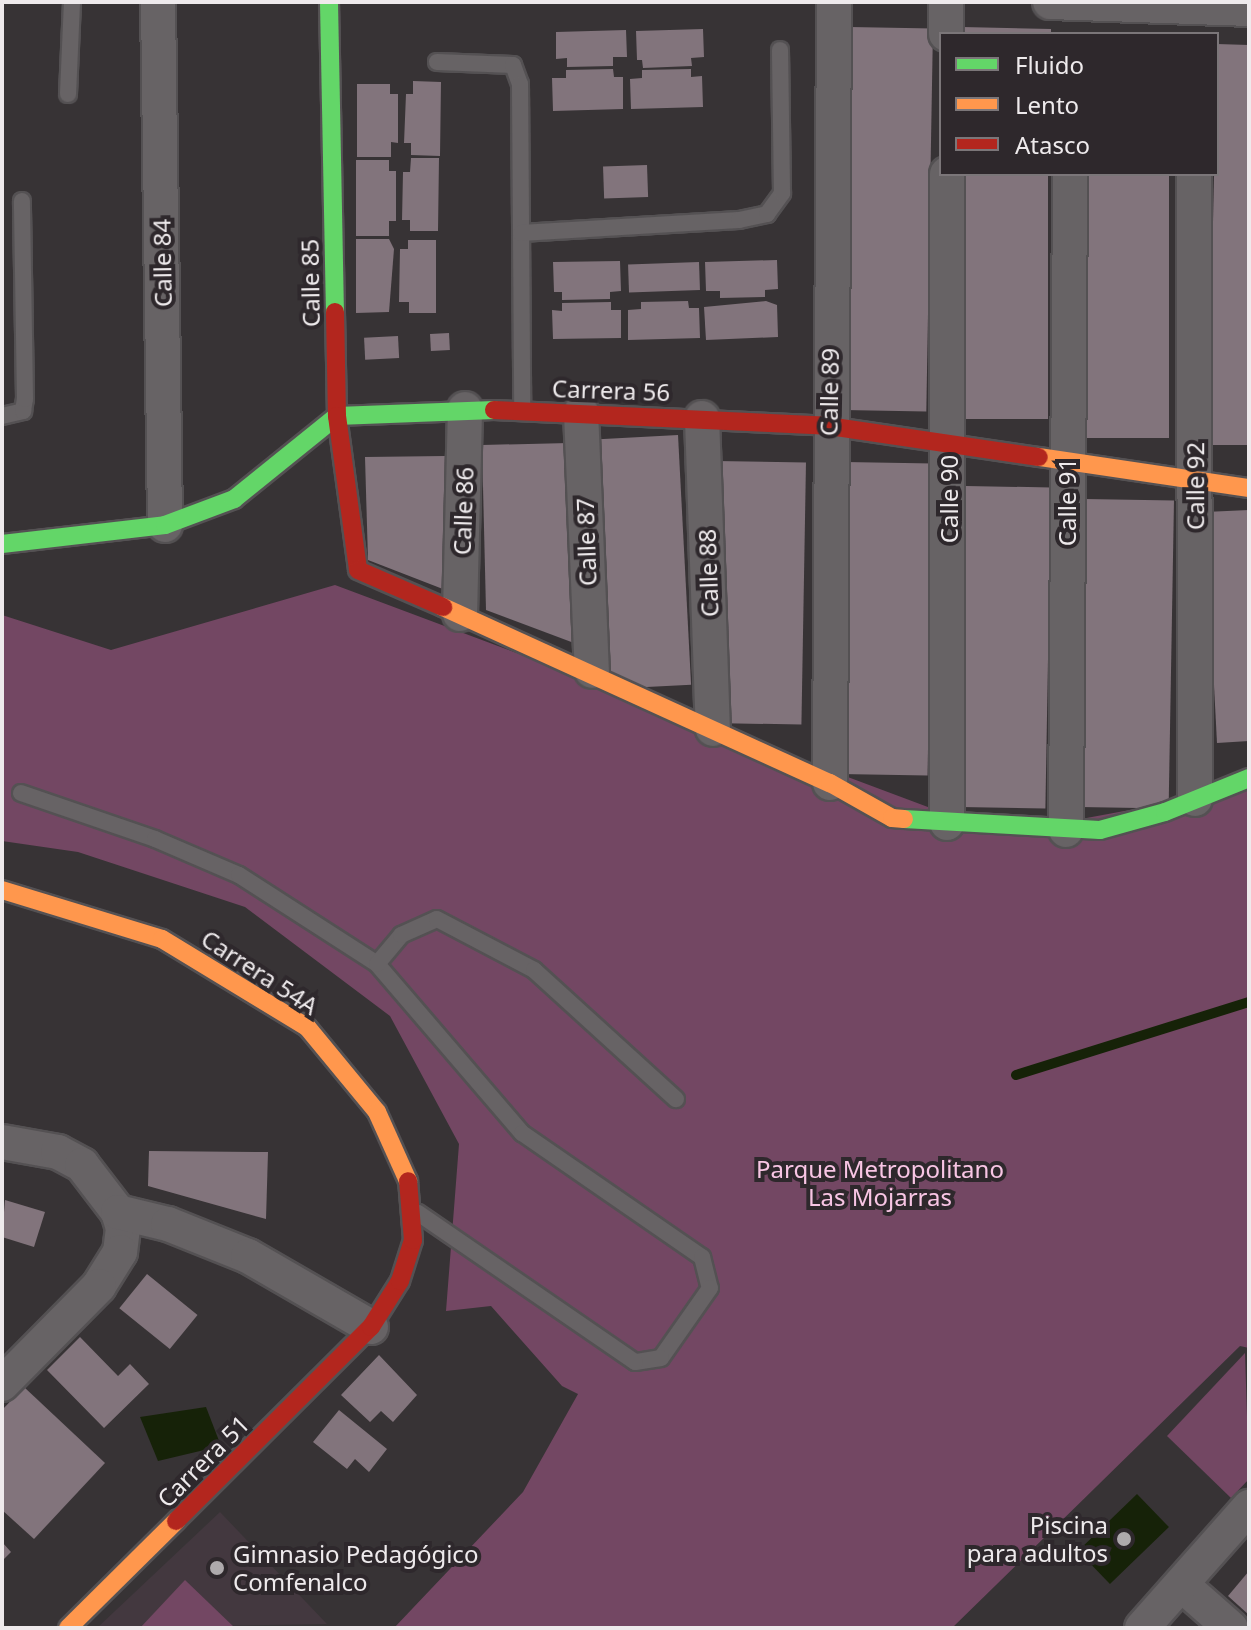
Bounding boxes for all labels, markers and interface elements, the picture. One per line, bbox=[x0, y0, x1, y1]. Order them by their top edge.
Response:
legend bbox=[939, 32, 1219, 176]
text: Fluido bbox=[1015, 48, 1084, 81]
text: Lento bbox=[1015, 88, 1079, 121]
text: Atasco bbox=[1015, 128, 1090, 161]
street label: Calle 84 bbox=[147, 219, 177, 307]
street label: Calle 85 bbox=[295, 239, 325, 327]
street label: Calle 89 bbox=[814, 348, 844, 436]
street label: Carrera 56 bbox=[551, 374, 671, 406]
street label: Calle 92 bbox=[1181, 442, 1209, 530]
street label: Calle 90 bbox=[935, 455, 963, 543]
street label: Calle 91 bbox=[1053, 458, 1081, 546]
street label: Calle 86 bbox=[447, 466, 479, 556]
street label: Calle 87 bbox=[570, 497, 602, 587]
street label: Calle 88 bbox=[692, 528, 724, 618]
street label: Carrera 54A bbox=[196, 924, 324, 1020]
park label: Parque Metropolitano Las Mojarras bbox=[756, 1155, 1004, 1211]
street label: Carrera 51 bbox=[151, 1409, 255, 1513]
place label: Piscina para adultos bbox=[967, 1511, 1108, 1567]
marker: Piscina para adultos bbox=[1115, 1530, 1133, 1548]
place label: Gimnasio Pedagógico Comfenalco bbox=[233, 1540, 478, 1596]
marker: Gimnasio Pedagógico Comfenalco bbox=[208, 1559, 226, 1577]

